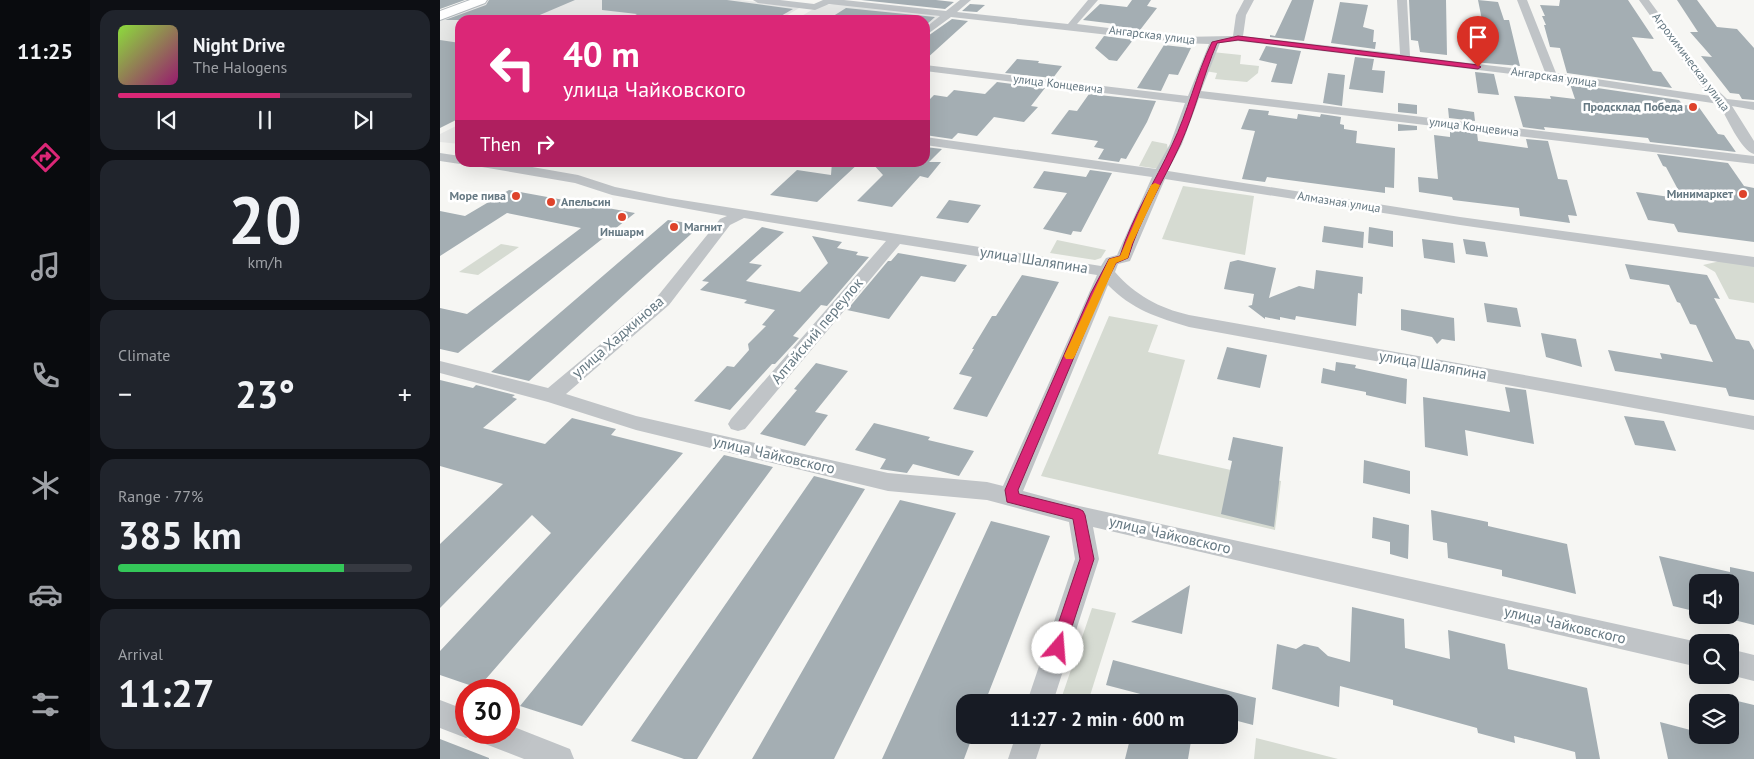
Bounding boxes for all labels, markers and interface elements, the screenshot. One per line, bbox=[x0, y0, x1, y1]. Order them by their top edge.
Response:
street label: Агрохимическая улица bbox=[1649, 9, 1733, 114]
pin bbox=[1457, 16, 1499, 67]
street label: Ангарская улица bbox=[1108, 22, 1196, 47]
icon: arrive bbox=[1464, 23, 1492, 51]
text: 40 m bbox=[563, 31, 640, 77]
text: Night Drive bbox=[193, 33, 285, 57]
icon: left bbox=[480, 35, 545, 100]
text: 11:25 bbox=[17, 37, 73, 65]
text: The Halogens bbox=[193, 57, 287, 77]
street label: Ангарская улица bbox=[1510, 63, 1598, 90]
street label: улица Концевича bbox=[1012, 71, 1104, 96]
text: улица Чайковского bbox=[563, 75, 746, 103]
place label: Продсклад Победа bbox=[1583, 99, 1683, 114]
marker: Продсклад Победа bbox=[1687, 101, 1699, 113]
icon: previous bbox=[153, 106, 181, 134]
icon: pause bbox=[251, 106, 279, 134]
icon: next bbox=[349, 106, 377, 134]
street label: улица Концевича bbox=[1428, 114, 1520, 139]
icon: right bbox=[531, 130, 559, 158]
text: Then bbox=[480, 132, 521, 156]
icon: directions bbox=[28, 140, 63, 175]
text: 20 bbox=[228, 177, 302, 261]
place label: Минимаркет bbox=[1667, 186, 1733, 201]
place label: Море пива bbox=[449, 188, 506, 203]
street label: Алмазная улица bbox=[1296, 188, 1382, 215]
marker: Минимаркет bbox=[1737, 188, 1749, 200]
marker: Море пива bbox=[510, 190, 522, 202]
place label: Апельсин bbox=[561, 194, 611, 209]
marker: Апельсин bbox=[545, 196, 557, 208]
marker: Иншарм bbox=[616, 211, 628, 223]
place label: Магнит bbox=[684, 219, 722, 234]
marker: Магнит bbox=[668, 221, 680, 233]
place label: Иншарм bbox=[600, 224, 644, 239]
street label: улица Шаляпина bbox=[979, 242, 1089, 277]
icon: music bbox=[28, 249, 63, 284]
text: km/h bbox=[247, 252, 283, 272]
street label: Алтайский переулок bbox=[767, 273, 867, 388]
street label: улица Хаджинова bbox=[568, 291, 668, 382]
text: Climate bbox=[118, 345, 170, 365]
street label: улица Шаляпина bbox=[1378, 346, 1489, 383]
icon: phone bbox=[28, 358, 63, 393]
text: 23° bbox=[235, 369, 295, 418]
text: − bbox=[118, 375, 132, 412]
text: + bbox=[398, 375, 412, 412]
street label: улица Чайковского bbox=[711, 431, 837, 478]
icon: climate bbox=[28, 468, 63, 503]
text: Range · 77% bbox=[118, 486, 203, 506]
text: 385 km bbox=[118, 510, 242, 559]
street label: улица Чайковского bbox=[1107, 511, 1233, 558]
map controls bbox=[1689, 574, 1739, 744]
button: sound bbox=[1689, 574, 1739, 624]
icon: car bbox=[28, 577, 63, 612]
street label: улица Чайковского bbox=[1502, 601, 1628, 648]
position arrow bbox=[1031, 621, 1083, 673]
button: search bbox=[1689, 634, 1739, 684]
text: Arrival bbox=[118, 644, 163, 664]
text: 11:27 bbox=[118, 668, 214, 717]
speed limit sign: 30 bbox=[455, 679, 520, 744]
icon: filters bbox=[28, 687, 63, 722]
button: layers bbox=[1689, 694, 1739, 744]
text: 11:27 · 2 min · 600 m bbox=[1010, 707, 1184, 731]

